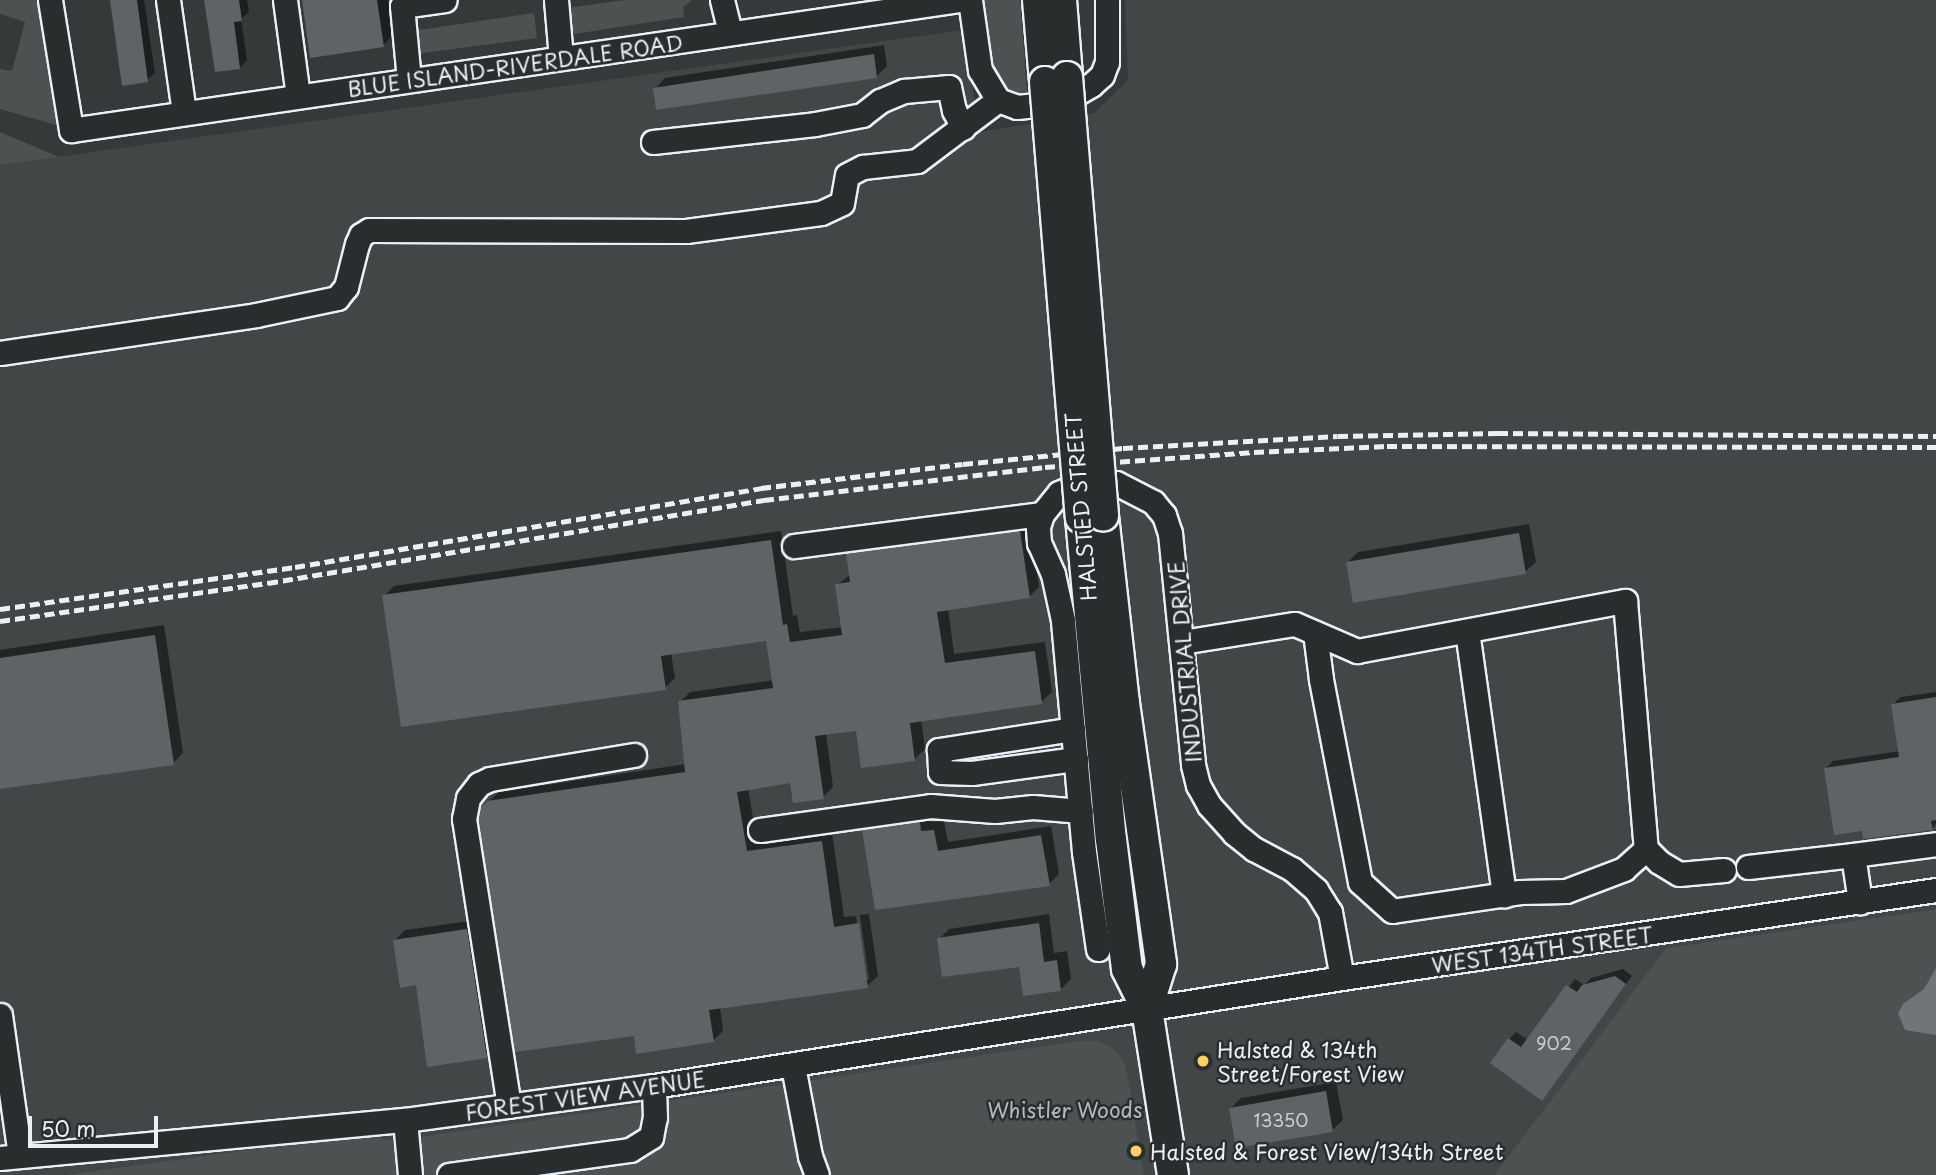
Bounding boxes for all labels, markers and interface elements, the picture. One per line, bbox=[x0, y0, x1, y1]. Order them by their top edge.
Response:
street label: BLUE ISLAND-RIVERDALE ROAD bbox=[344, 29, 686, 101]
street label: HALSTED STREET bbox=[1059, 411, 1101, 603]
street label: INDUSTRIAL DRIVE bbox=[1163, 560, 1205, 764]
street label: WEST 134TH STREET bbox=[1430, 921, 1654, 977]
house number: 902 bbox=[1536, 1032, 1572, 1054]
place label: Halsted & 134th Street/Forest View bbox=[1217, 1036, 1404, 1086]
marker: Halsted & 134th Street/Forest View bbox=[1195, 1053, 1211, 1069]
street label: FOREST VIEW AVENUE bbox=[464, 1066, 706, 1124]
park label: Whistler Woods bbox=[986, 1096, 1144, 1122]
scale bar bbox=[32, 1102, 161, 1146]
house number: 13350 bbox=[1254, 1109, 1308, 1131]
text: 50 m bbox=[41, 1112, 95, 1144]
place label: Halsted & Forest View/134th Street bbox=[1150, 1138, 1507, 1164]
marker: Halsted & Forest View/134th Street bbox=[1128, 1143, 1144, 1159]

